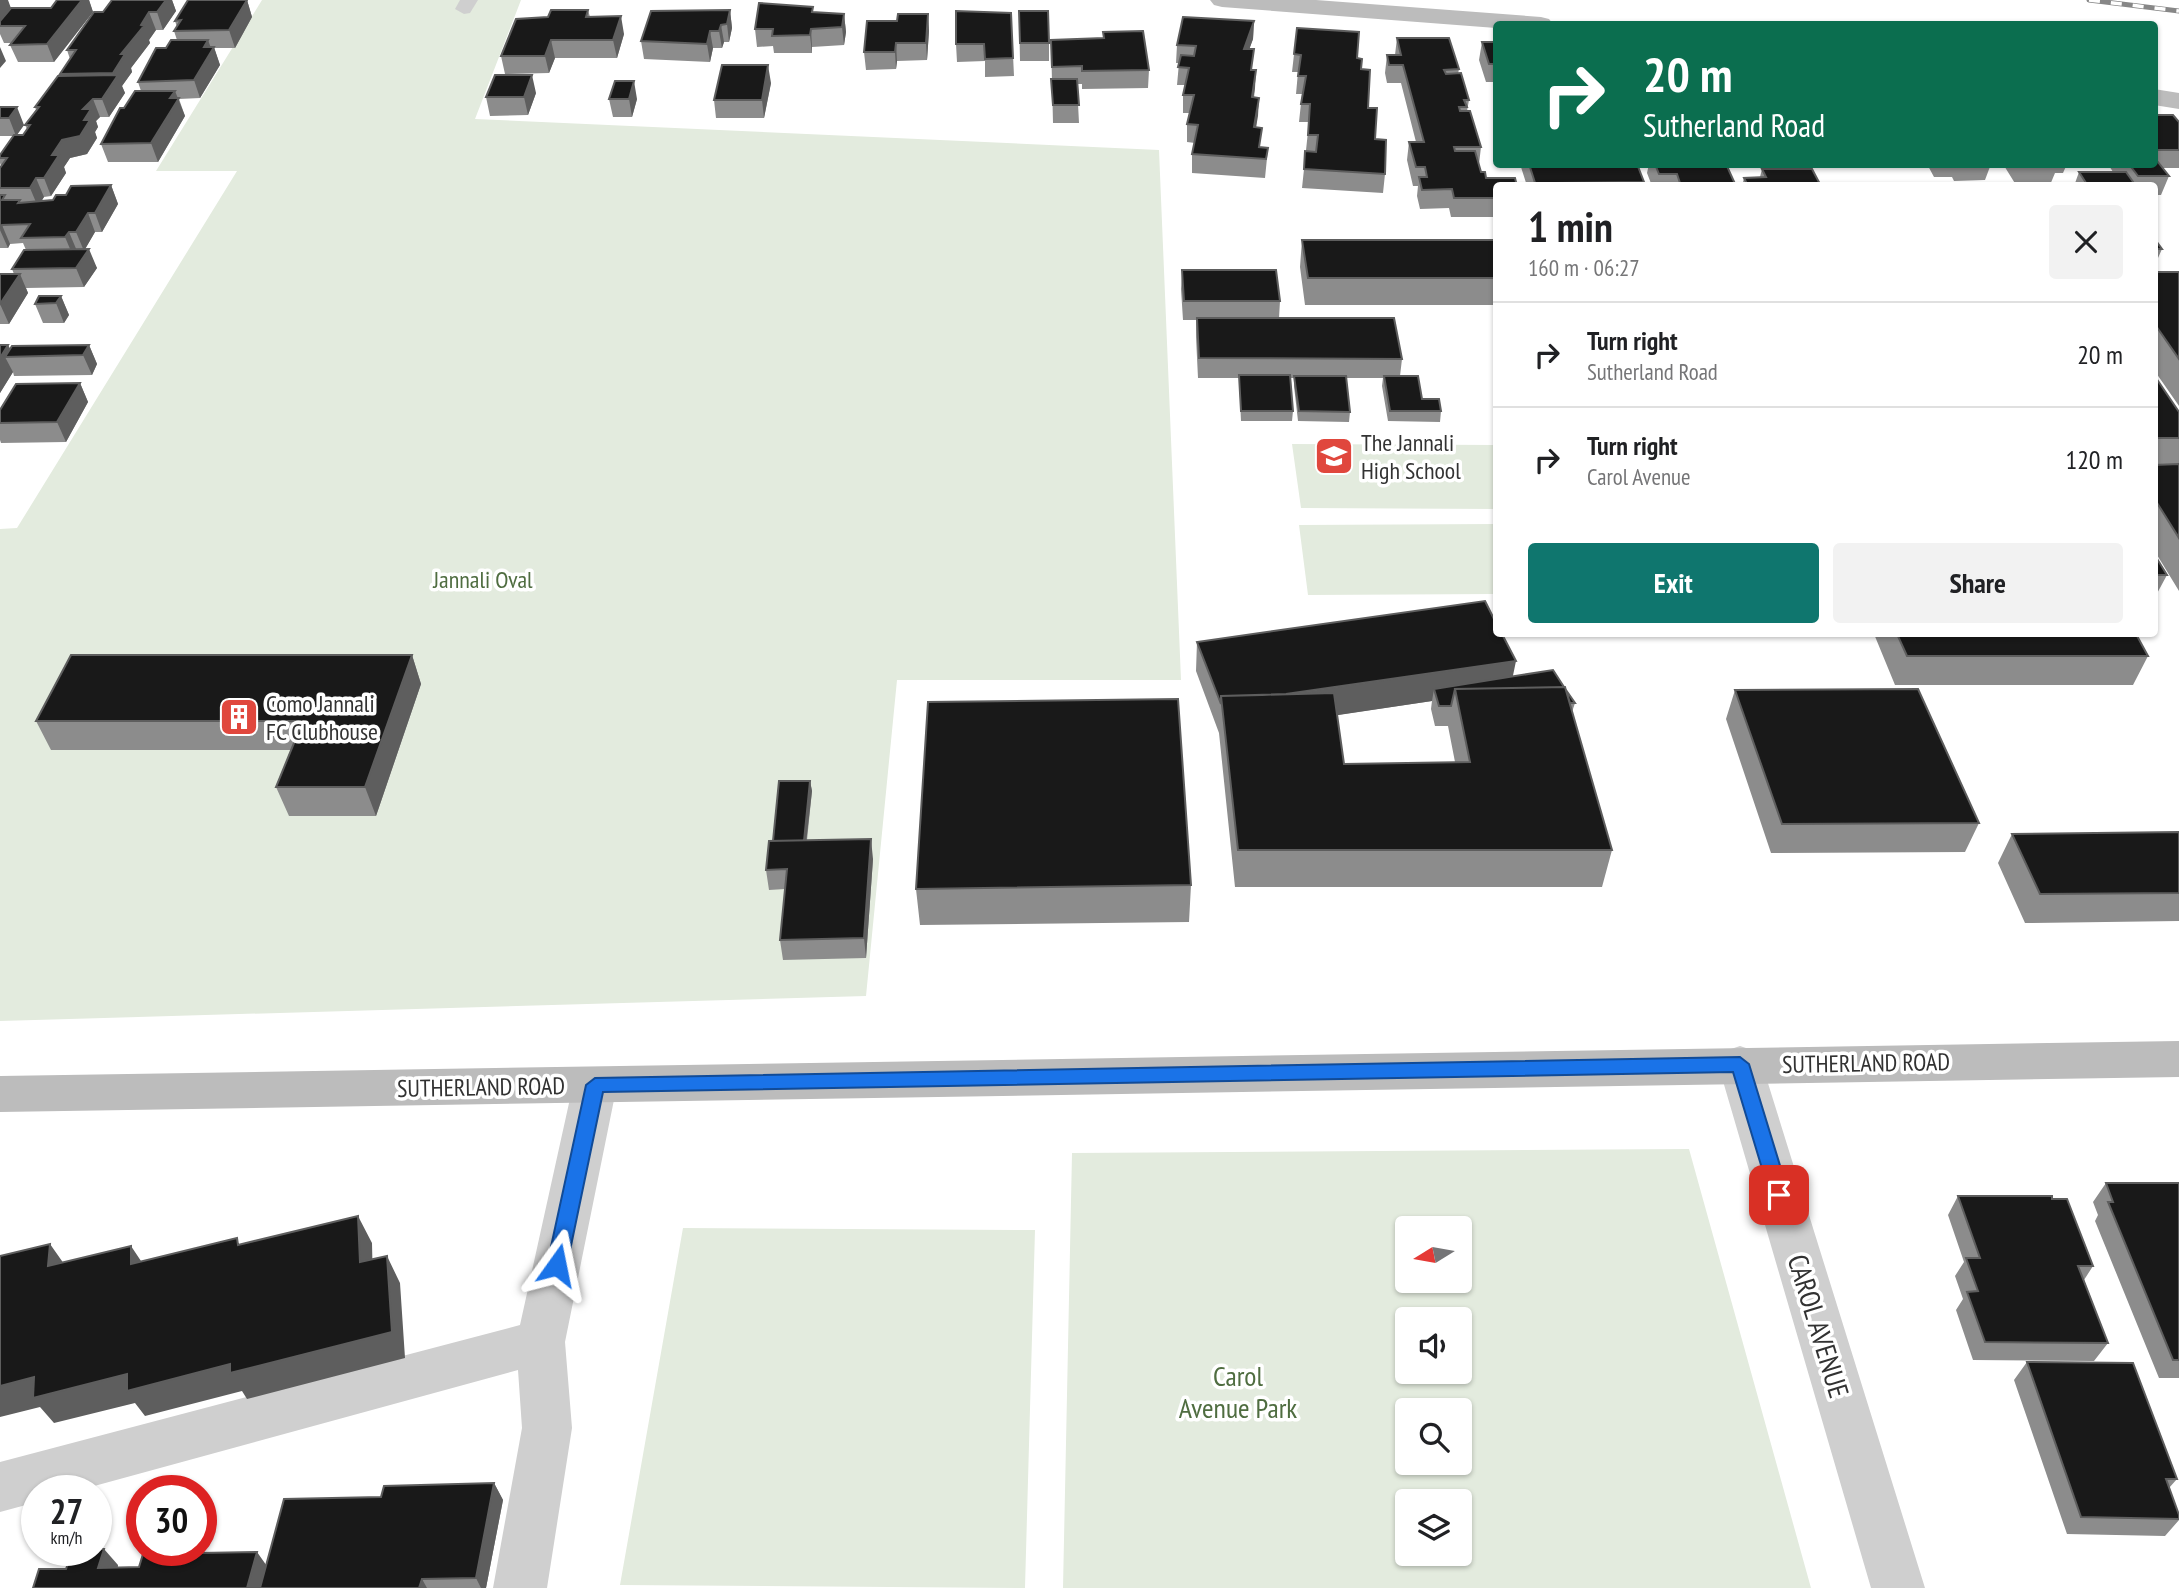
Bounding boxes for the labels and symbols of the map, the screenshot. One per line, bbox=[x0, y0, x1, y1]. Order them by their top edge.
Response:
place label: The Jannali High School bbox=[1361, 427, 1461, 486]
school or university icon: The Jannali High School bbox=[1313, 435, 1355, 477]
park label: Jannali Oval bbox=[432, 564, 533, 595]
place label: Como Jannali FC Clubhouse bbox=[266, 688, 378, 747]
building icon: Como Jannali FC Clubhouse bbox=[218, 696, 260, 738]
street label: SUTHERLAND ROAD bbox=[1782, 1046, 1950, 1080]
street label: SUTHERLAND ROAD bbox=[397, 1070, 565, 1104]
pin bbox=[1749, 1165, 1809, 1225]
north arrow bbox=[1395, 1216, 1472, 1293]
position arrow bbox=[520, 1228, 594, 1302]
street label: CAROL AVENUE bbox=[1780, 1250, 1858, 1402]
park label: Carol Avenue Park bbox=[1179, 1357, 1297, 1426]
speed limit sign: 30 bbox=[126, 1475, 217, 1566]

